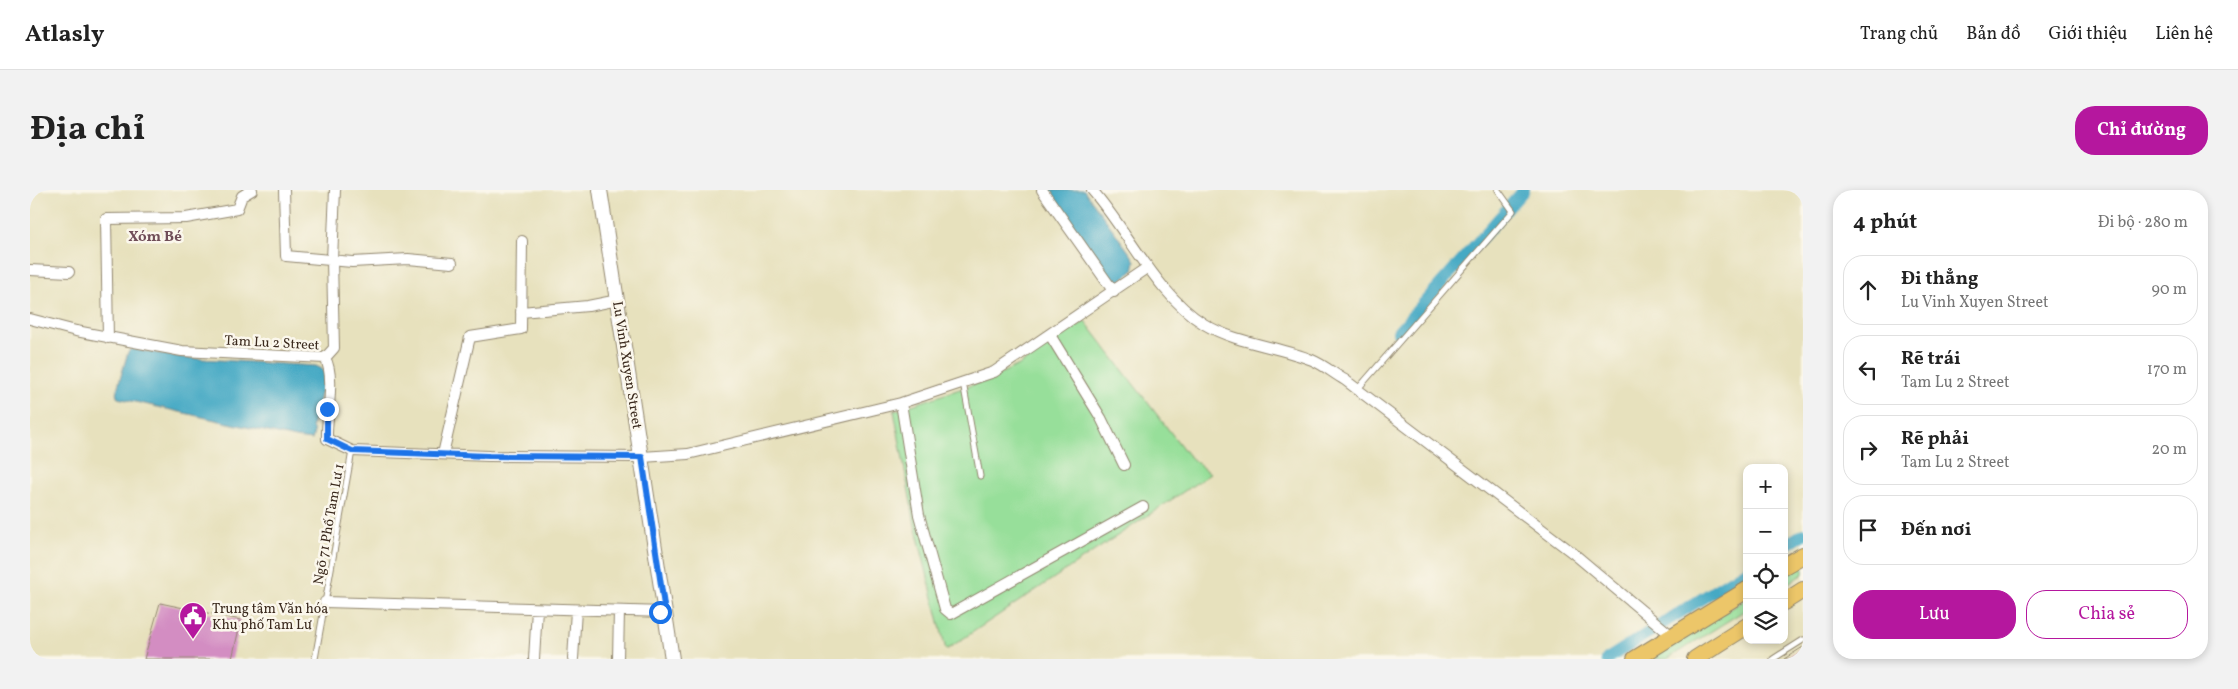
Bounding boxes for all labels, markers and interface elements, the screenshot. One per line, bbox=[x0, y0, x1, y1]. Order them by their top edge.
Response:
text: Atlasly bbox=[25, 18, 104, 52]
text: Trang chủ bbox=[1860, 22, 1938, 47]
text: Bản đồ bbox=[1966, 22, 2021, 47]
text: Giới thiệu bbox=[2049, 22, 2127, 47]
text: Liên hệ bbox=[2155, 22, 2213, 47]
text: Địa chỉ bbox=[30, 106, 145, 154]
button: Chỉ đường bbox=[2075, 106, 2208, 155]
text: 4 phút bbox=[1853, 208, 1917, 237]
text: Đi bộ · 280 m bbox=[2098, 212, 2188, 234]
district label: Xóm Bé bbox=[128, 227, 182, 248]
text: Đi thẳng bbox=[1901, 266, 1978, 292]
icon: ahead bbox=[1854, 276, 1882, 304]
text: 90 m bbox=[2151, 279, 2187, 301]
text: Lu Vinh Xuyen Street bbox=[1901, 292, 2049, 314]
street label: Lu Vinh Xuyen Street bbox=[607, 300, 646, 431]
street label: Tam Lu 2 Street bbox=[224, 332, 320, 355]
text: Rẽ trái bbox=[1901, 346, 1961, 372]
icon: left bbox=[1854, 356, 1882, 384]
text: 170 m bbox=[2147, 359, 2187, 381]
text: Tam Lu 2 Street bbox=[1901, 372, 2010, 394]
route end bbox=[316, 398, 339, 421]
text: Rẽ phải bbox=[1901, 426, 1969, 452]
icon: right bbox=[1854, 436, 1882, 464]
text: 20 m bbox=[2152, 439, 2187, 461]
text: Tam Lu 2 Street bbox=[1901, 452, 2010, 474]
street label: Ngõ 71 Phố Tam Lư 1 bbox=[309, 462, 350, 586]
map controls bbox=[1743, 464, 1788, 644]
button: + bbox=[1743, 464, 1788, 509]
button: − bbox=[1743, 509, 1788, 554]
icon: arrive bbox=[1854, 516, 1882, 544]
text: Đến nơi bbox=[1901, 517, 1971, 543]
button: locate bbox=[1743, 554, 1788, 599]
button: Lưu bbox=[1853, 590, 2016, 639]
button: Chia sẻ bbox=[2026, 590, 2188, 639]
button: layers bbox=[1743, 599, 1788, 644]
place label: Trung tâm Văn hóa Khu phố Tam Lư bbox=[212, 600, 328, 635]
public building icon: Trung tâm Văn hóa Khu phố Tam Lư bbox=[178, 601, 208, 640]
route start bbox=[649, 601, 672, 624]

